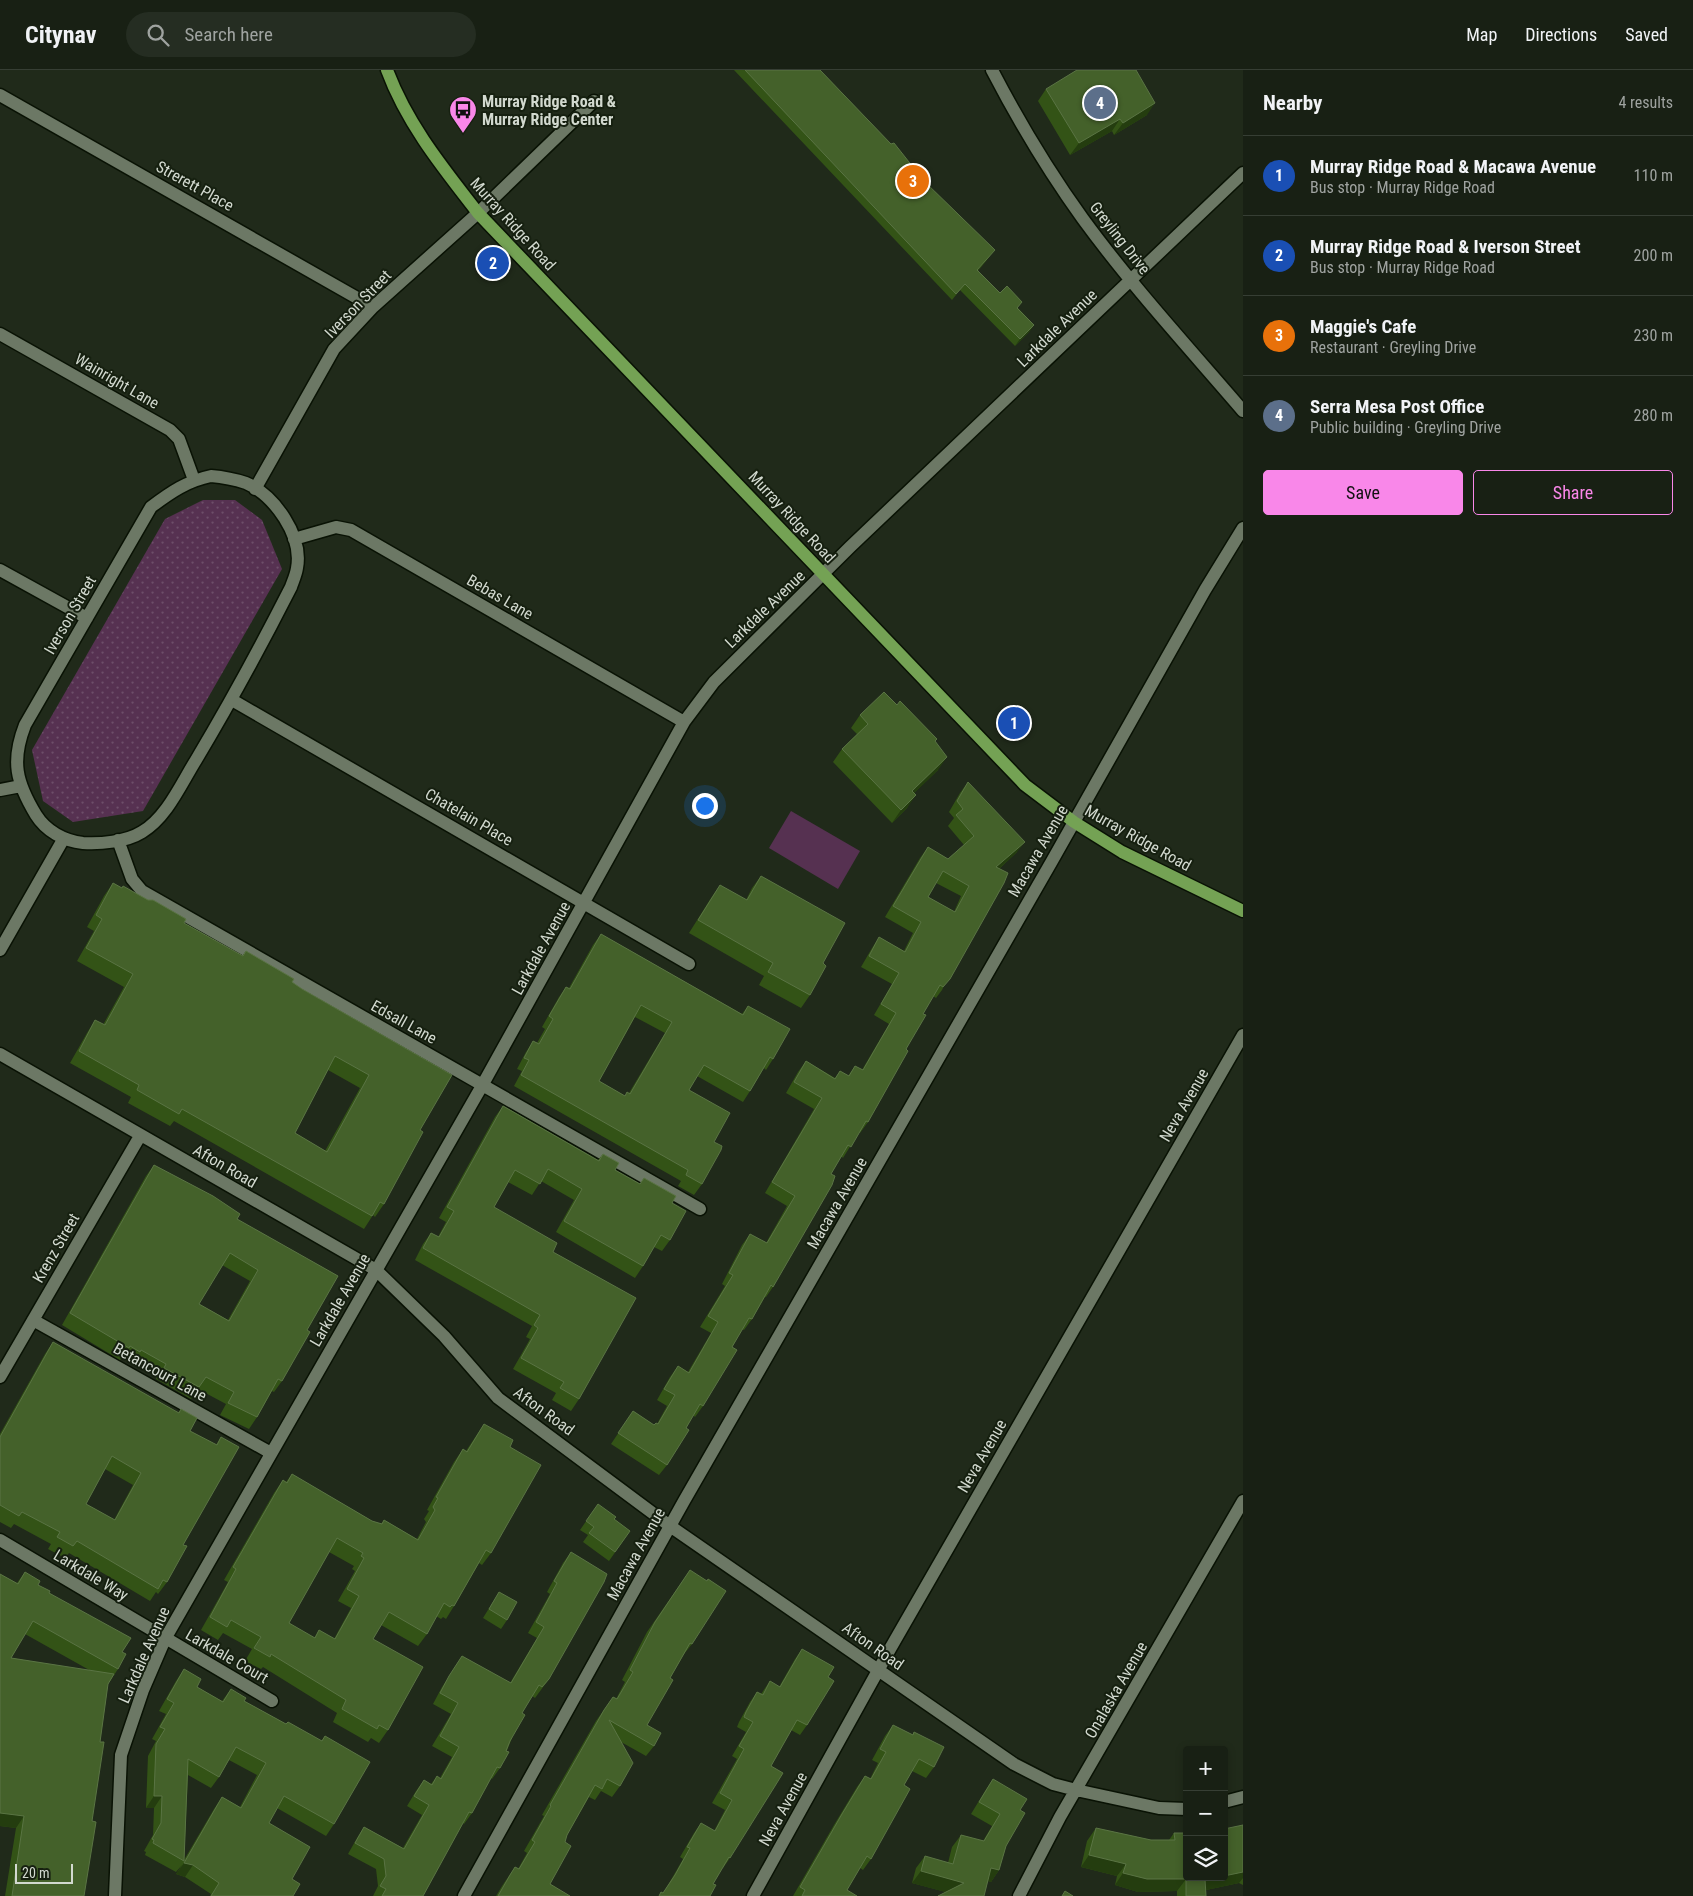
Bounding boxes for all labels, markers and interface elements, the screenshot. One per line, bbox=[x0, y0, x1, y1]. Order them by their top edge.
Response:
search box bbox=[126, 12, 476, 57]
text: Citynav bbox=[25, 21, 96, 49]
icon: search bbox=[144, 21, 172, 49]
text: Search here bbox=[184, 23, 273, 46]
text: Map bbox=[1466, 24, 1497, 45]
text: Directions bbox=[1525, 24, 1597, 45]
text: Saved bbox=[1625, 24, 1668, 45]
pin: 4 bbox=[1084, 84, 1116, 122]
text: Nearby bbox=[1263, 91, 1322, 115]
place label: Murray Ridge Road & Murray Ridge Center bbox=[482, 92, 616, 129]
text: 4 results bbox=[1618, 93, 1673, 112]
bus stop icon: Murray Ridge Road & Murray Ridge Center bbox=[448, 95, 478, 134]
text: Murray Ridge Road & Macawa Avenue bbox=[1310, 155, 1596, 178]
street label: Strerett Place bbox=[153, 157, 237, 215]
pin: 3 bbox=[897, 162, 929, 200]
text: 1 bbox=[1275, 166, 1283, 185]
text: 110 m bbox=[1634, 166, 1673, 185]
street label: Murray Ridge Road bbox=[466, 174, 560, 274]
text: Bus stop · Murray Ridge Road bbox=[1310, 178, 1495, 197]
street label: Greyling Drive bbox=[1086, 198, 1154, 278]
text: Murray Ridge Road & Iverson Street bbox=[1310, 235, 1580, 258]
pin: 2 bbox=[477, 244, 509, 282]
text: 2 bbox=[1275, 246, 1283, 265]
text: 200 m bbox=[1634, 246, 1673, 265]
text: Bus stop · Murray Ridge Road bbox=[1310, 258, 1495, 277]
street label: Iverson Street bbox=[321, 266, 395, 342]
street label: Larkdale Avenue bbox=[1013, 285, 1101, 371]
text: Maggie's Cafe bbox=[1310, 315, 1416, 338]
text: 3 bbox=[1275, 326, 1283, 345]
text: 230 m bbox=[1634, 326, 1673, 345]
text: Restaurant · Greyling Drive bbox=[1310, 338, 1476, 357]
street label: Wainright Lane bbox=[71, 349, 163, 413]
text: Serra Mesa Post Office bbox=[1310, 395, 1484, 418]
text: 4 bbox=[1275, 406, 1283, 425]
text: 280 m bbox=[1634, 406, 1673, 425]
text: Public building · Greyling Drive bbox=[1310, 418, 1501, 437]
street label: Murray Ridge Road bbox=[745, 467, 839, 567]
button: Save bbox=[1263, 470, 1463, 515]
button: Share bbox=[1473, 470, 1673, 515]
street label: Larkdale Avenue bbox=[721, 566, 809, 652]
street label: Bebas Lane bbox=[464, 570, 536, 624]
street label: Iverson Street bbox=[40, 572, 100, 658]
pin: 1 bbox=[998, 704, 1030, 742]
street label: Chatelain Place bbox=[422, 784, 516, 850]
your location bbox=[692, 793, 718, 819]
street label: Murray Ridge Road bbox=[1082, 801, 1194, 875]
street label: Macawa Avenue bbox=[1004, 802, 1072, 900]
street label: Larkdale Avenue bbox=[508, 898, 574, 998]
street label: Edsall Lane bbox=[368, 996, 440, 1048]
street label: Neva Avenue bbox=[1155, 1065, 1213, 1145]
street label: Afton Road bbox=[190, 1140, 260, 1192]
street label: Macawa Avenue bbox=[803, 1154, 871, 1252]
street label: Krenz Street bbox=[29, 1210, 84, 1286]
street label: Larkdale Avenue bbox=[306, 1250, 374, 1350]
street label: Betancourt Lane bbox=[110, 1339, 210, 1405]
street label: Afton Road bbox=[510, 1383, 578, 1439]
street label: Neva Avenue bbox=[953, 1416, 1011, 1496]
street label: Macawa Avenue bbox=[603, 1505, 669, 1603]
street label: Larkdale Way bbox=[50, 1545, 132, 1605]
street label: Larkdale Avenue bbox=[114, 1604, 174, 1706]
street label: Afton Road bbox=[839, 1618, 907, 1674]
street label: Larkdale Court bbox=[182, 1625, 272, 1687]
street label: Onalaska Avenue bbox=[1081, 1638, 1151, 1742]
map controls bbox=[1183, 1746, 1228, 1881]
button: + bbox=[1183, 1746, 1228, 1791]
street label: Neva Avenue bbox=[755, 1769, 811, 1849]
button: − bbox=[1183, 1791, 1228, 1836]
button: layers bbox=[1183, 1836, 1228, 1881]
scale bar bbox=[15, 1861, 72, 1884]
text: 20 m bbox=[22, 1865, 50, 1881]

